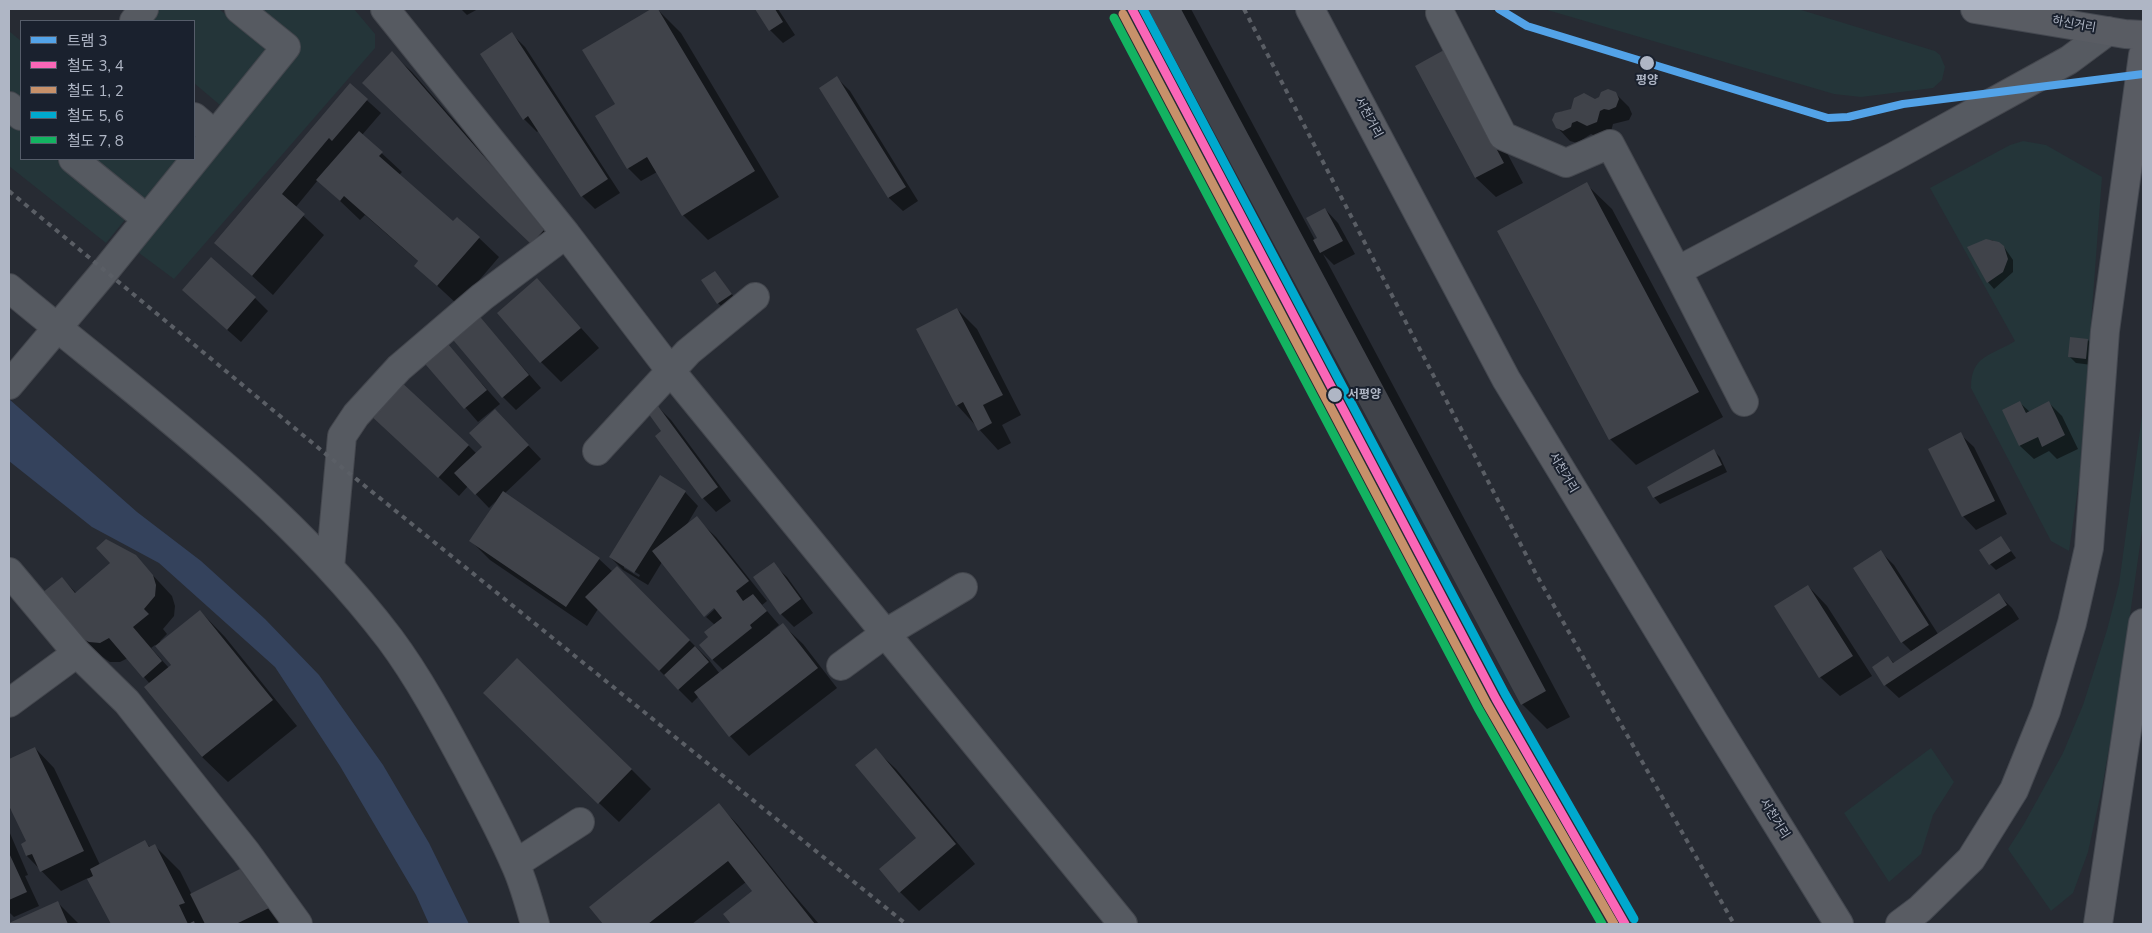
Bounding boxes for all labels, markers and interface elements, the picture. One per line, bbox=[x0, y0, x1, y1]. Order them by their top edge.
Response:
street label: 하신거리 bbox=[2051, 14, 2097, 36]
legend bbox=[20, 20, 195, 160]
text: 트램 3 bbox=[67, 31, 107, 51]
marker: 평양 bbox=[1638, 54, 1656, 72]
text: 철도 3, 4 bbox=[67, 56, 124, 76]
place label: 평양 bbox=[1636, 74, 1658, 88]
text: 철도 1, 2 bbox=[67, 81, 124, 101]
street label: 서천거리 bbox=[1351, 95, 1385, 141]
text: 철도 5, 6 bbox=[67, 106, 124, 126]
text: 철도 7, 8 bbox=[67, 131, 124, 151]
marker: 서평양 bbox=[1326, 386, 1344, 404]
place label: 서평양 bbox=[1348, 388, 1381, 402]
street label: 서천거리 bbox=[1545, 450, 1581, 496]
street label: 서천거리 bbox=[1756, 796, 1792, 842]

